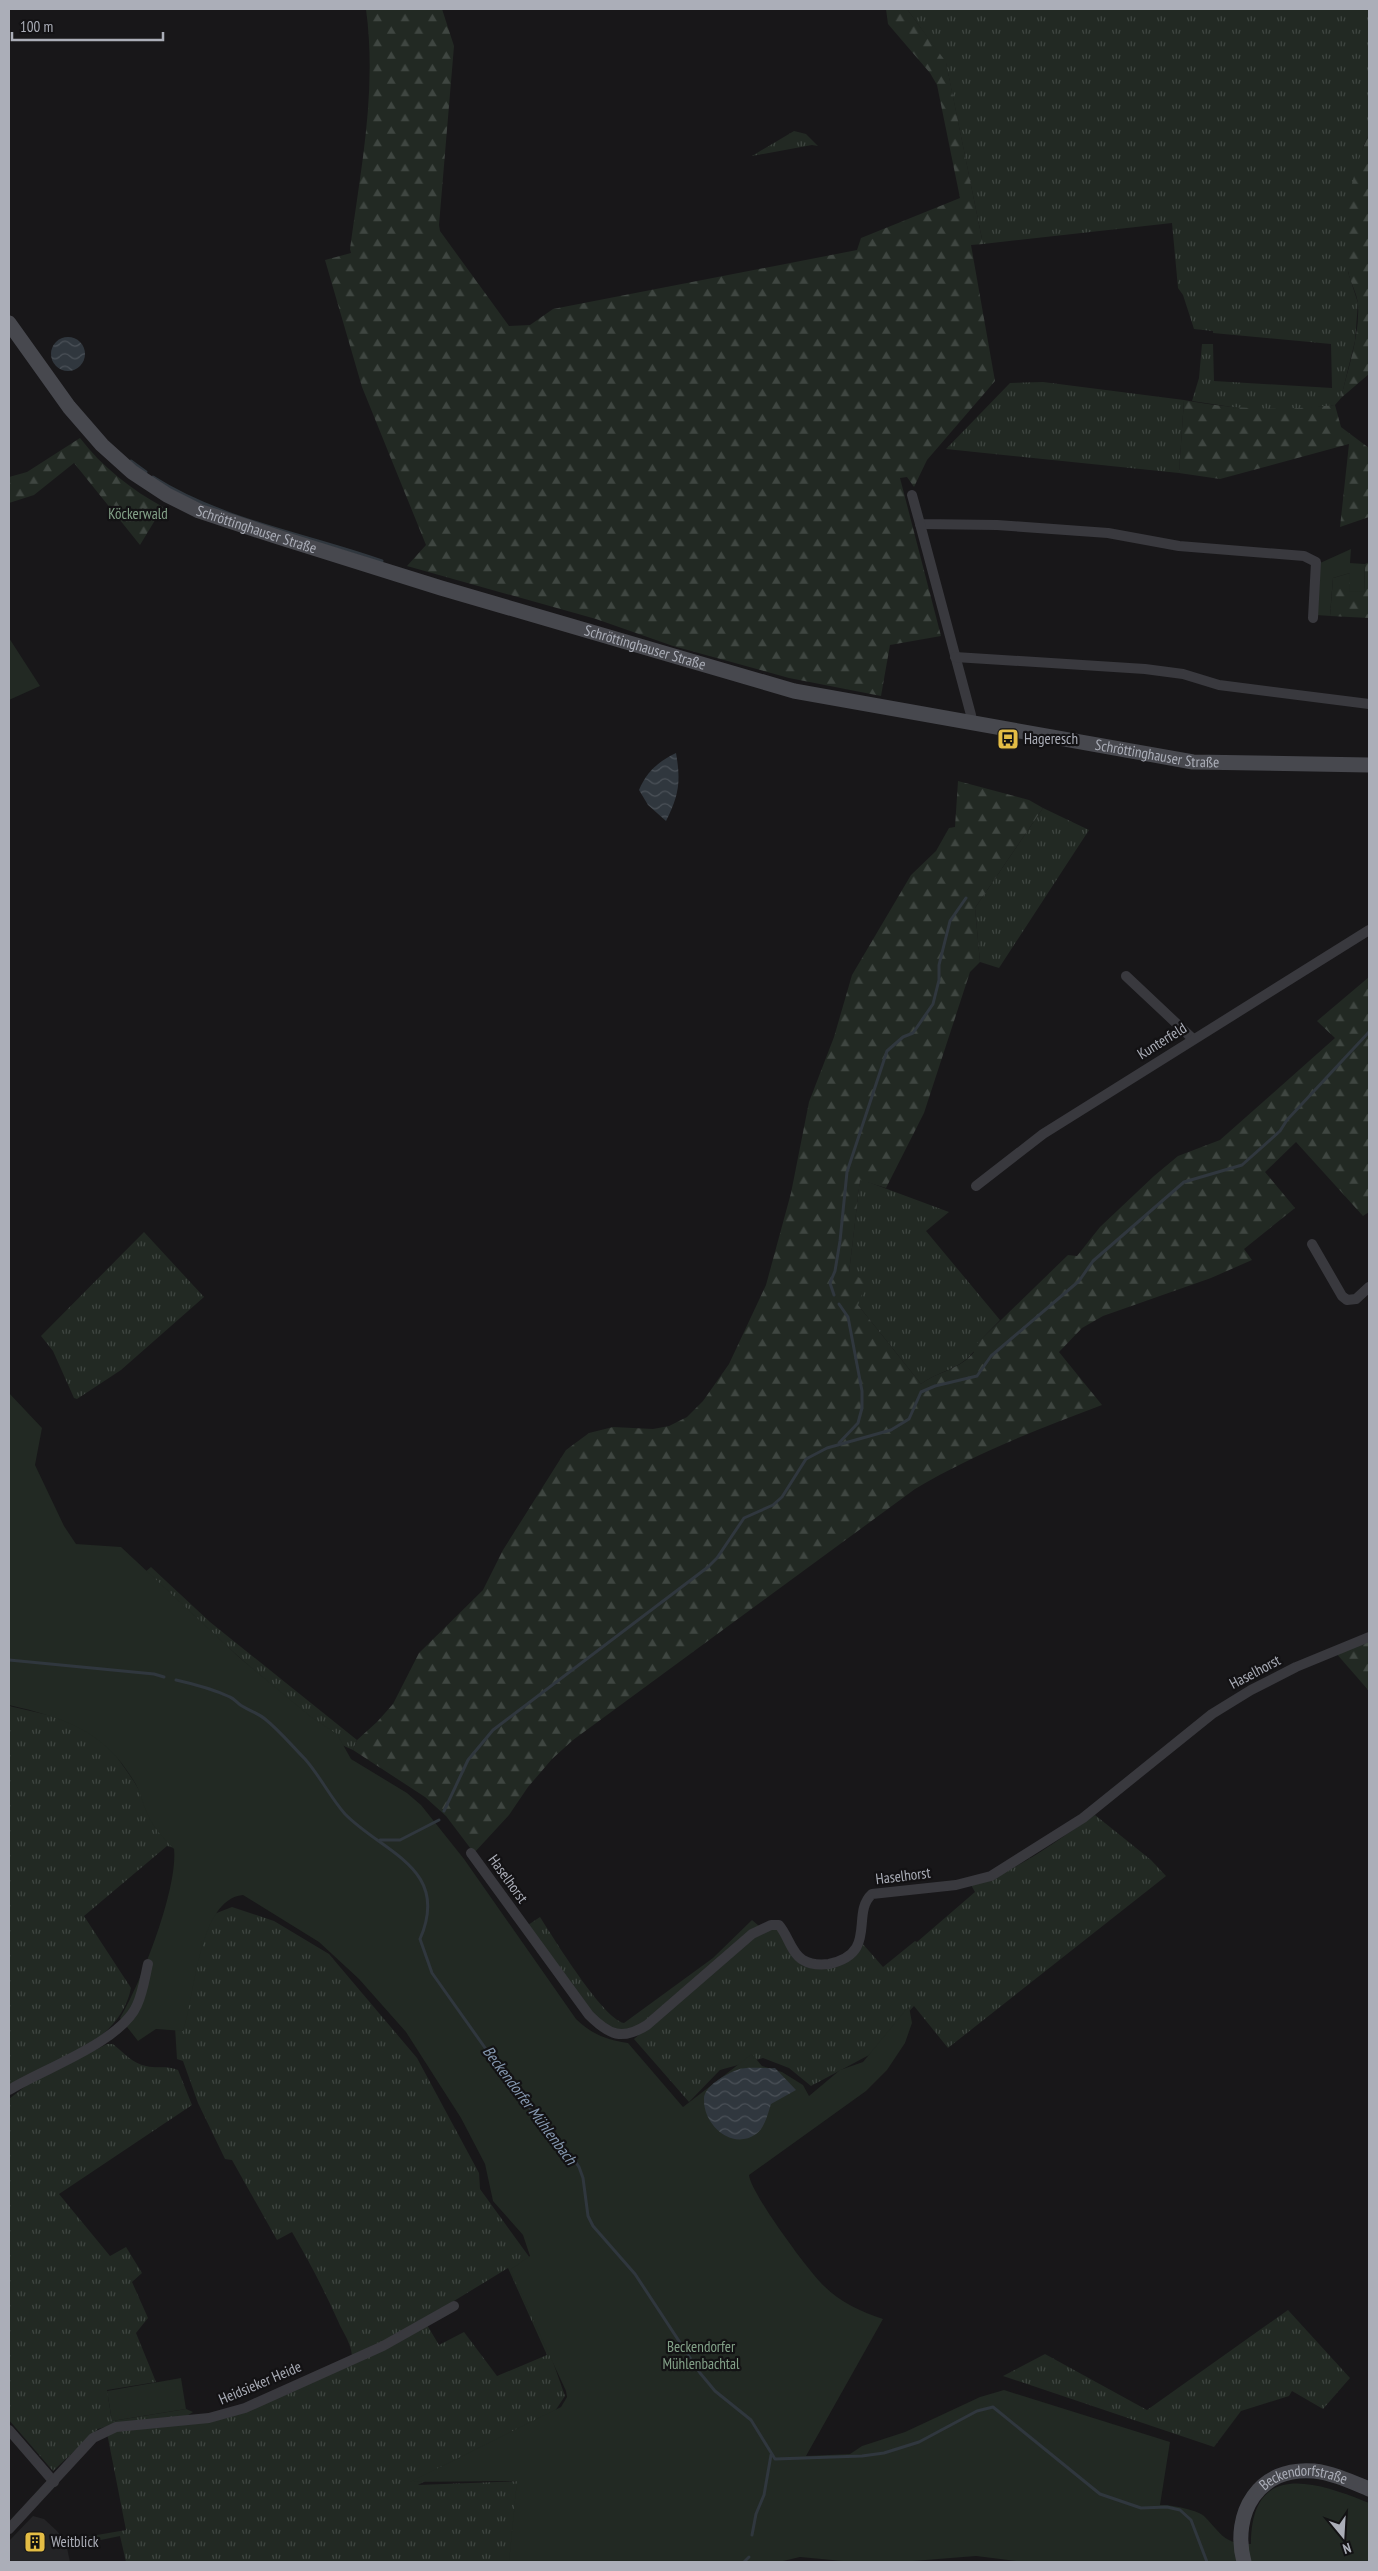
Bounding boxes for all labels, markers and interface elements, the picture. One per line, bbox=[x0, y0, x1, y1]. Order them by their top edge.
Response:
scale bar bbox=[12, 10, 164, 42]
text: 100 m bbox=[20, 17, 53, 36]
street label: Schröttinghauser Straße bbox=[194, 501, 319, 558]
park label: Köckerwald bbox=[108, 504, 168, 523]
street label: Schröttinghauser Straße bbox=[582, 620, 708, 674]
bus stop icon: Hageresch bbox=[996, 727, 1020, 751]
place label: Hageresch bbox=[1024, 729, 1078, 748]
street label: Schröttinghauser Straße bbox=[1094, 735, 1219, 771]
street label: Kunterfeld bbox=[1134, 1018, 1190, 1063]
street label: Haselhorst bbox=[1226, 1650, 1284, 1693]
street label: Haselhorst bbox=[484, 1851, 532, 1907]
street label: Haselhorst bbox=[874, 1863, 931, 1888]
water label: Beckendorfer Mühlenbach bbox=[479, 2042, 582, 2169]
park label: Beckendorfer Mühlenbachtal bbox=[662, 2337, 740, 2373]
street label: Heidsieker Heide bbox=[216, 2357, 304, 2408]
street label: Beckendorfstraße bbox=[1255, 2461, 1350, 2494]
north arrow bbox=[1318, 2511, 1368, 2561]
building icon: Weitblick bbox=[23, 2530, 47, 2554]
place label: Weitblick bbox=[51, 2532, 99, 2551]
text: N bbox=[1341, 2539, 1353, 2558]

